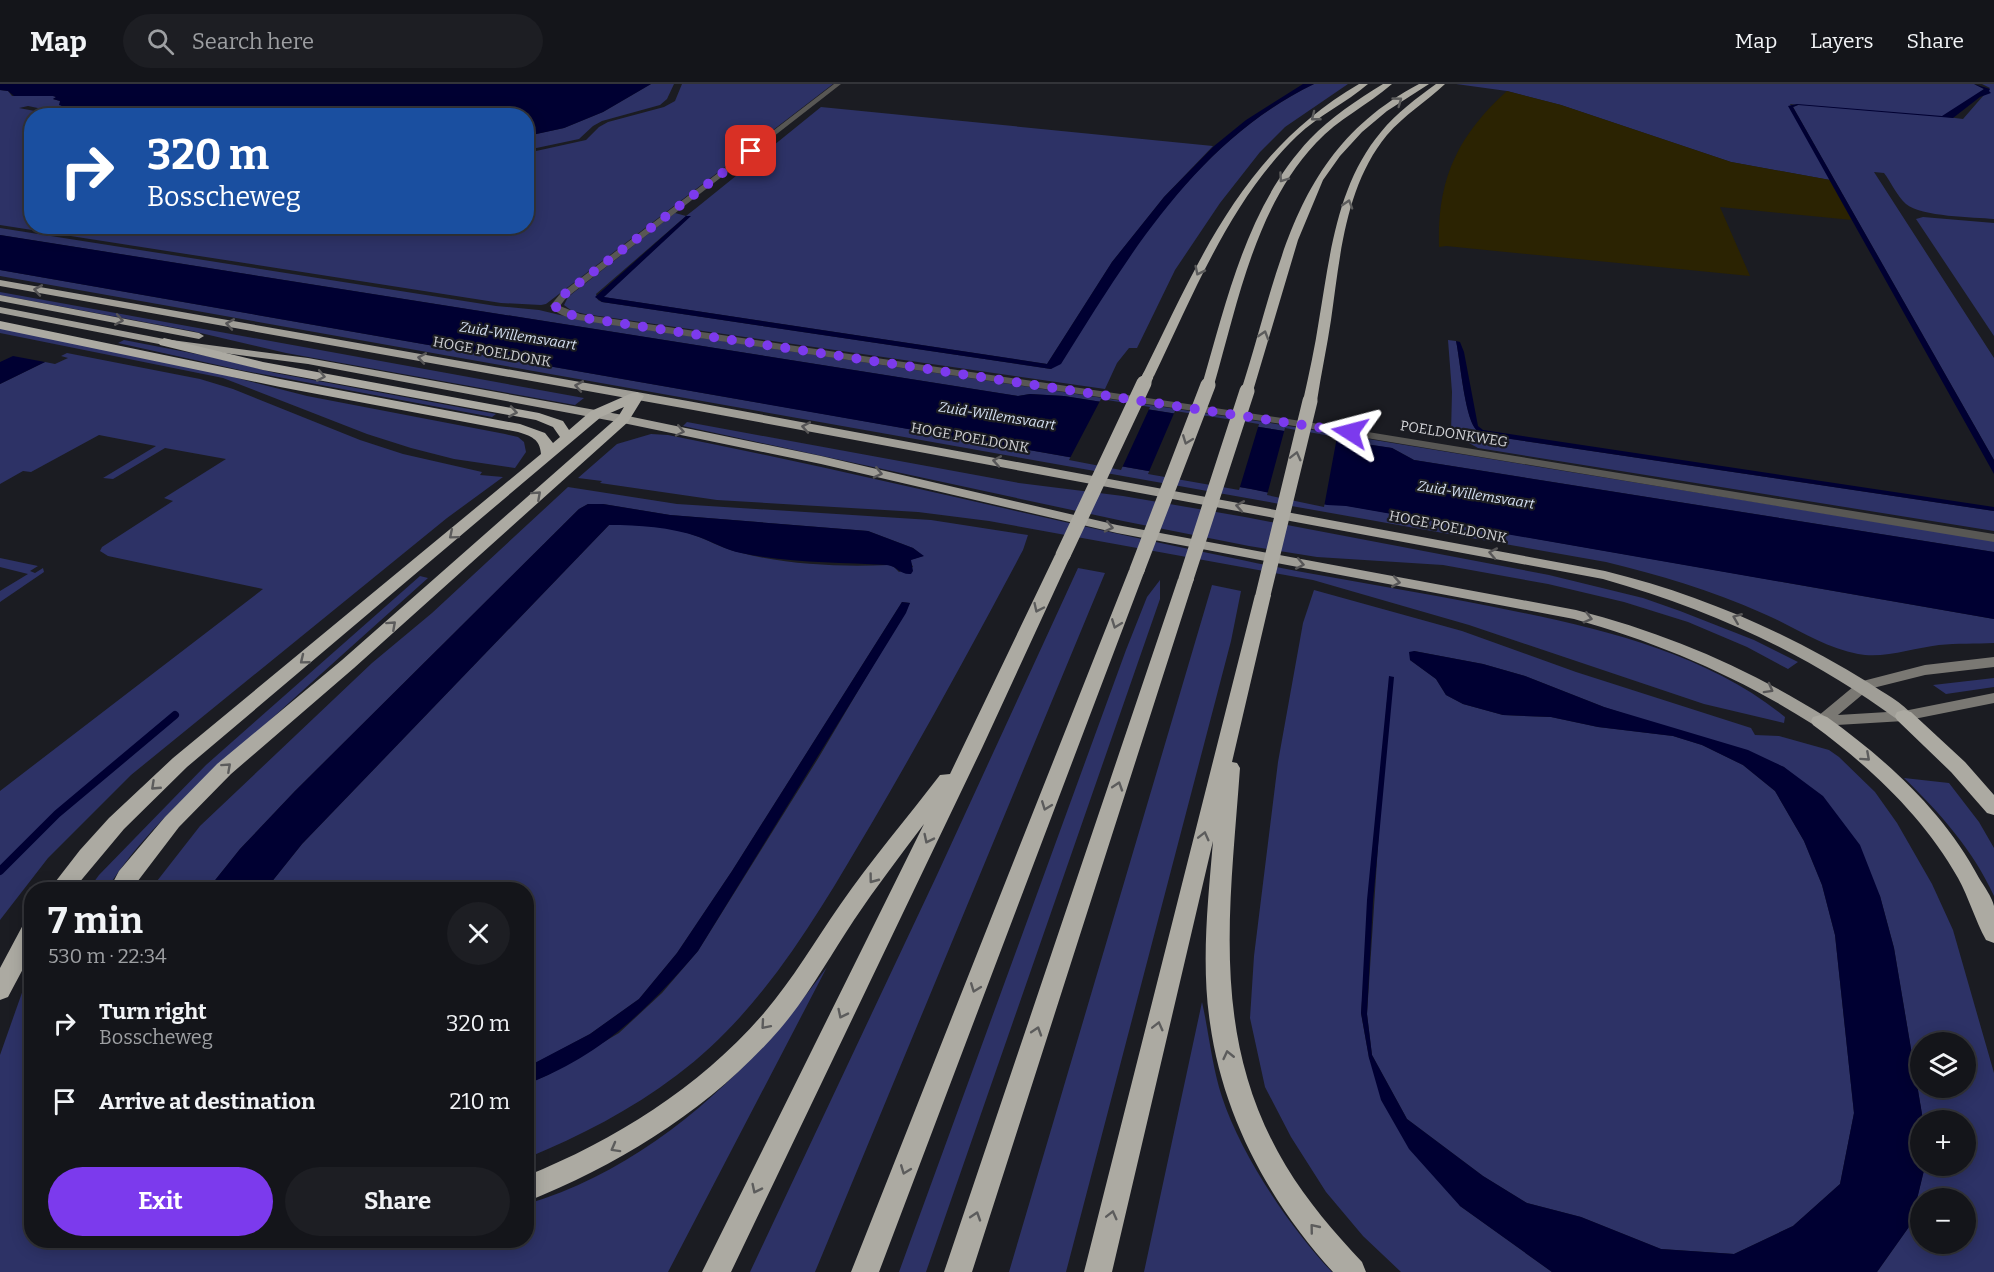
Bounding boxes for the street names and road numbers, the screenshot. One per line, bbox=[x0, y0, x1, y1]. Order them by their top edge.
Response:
street label: HOGE POELDONK bbox=[431, 333, 553, 371]
street label: POELDONKWEG bbox=[1399, 417, 1509, 451]
street label: HOGE POELDONK bbox=[909, 419, 1031, 457]
street label: HOGE POELDONK bbox=[1387, 507, 1509, 547]

